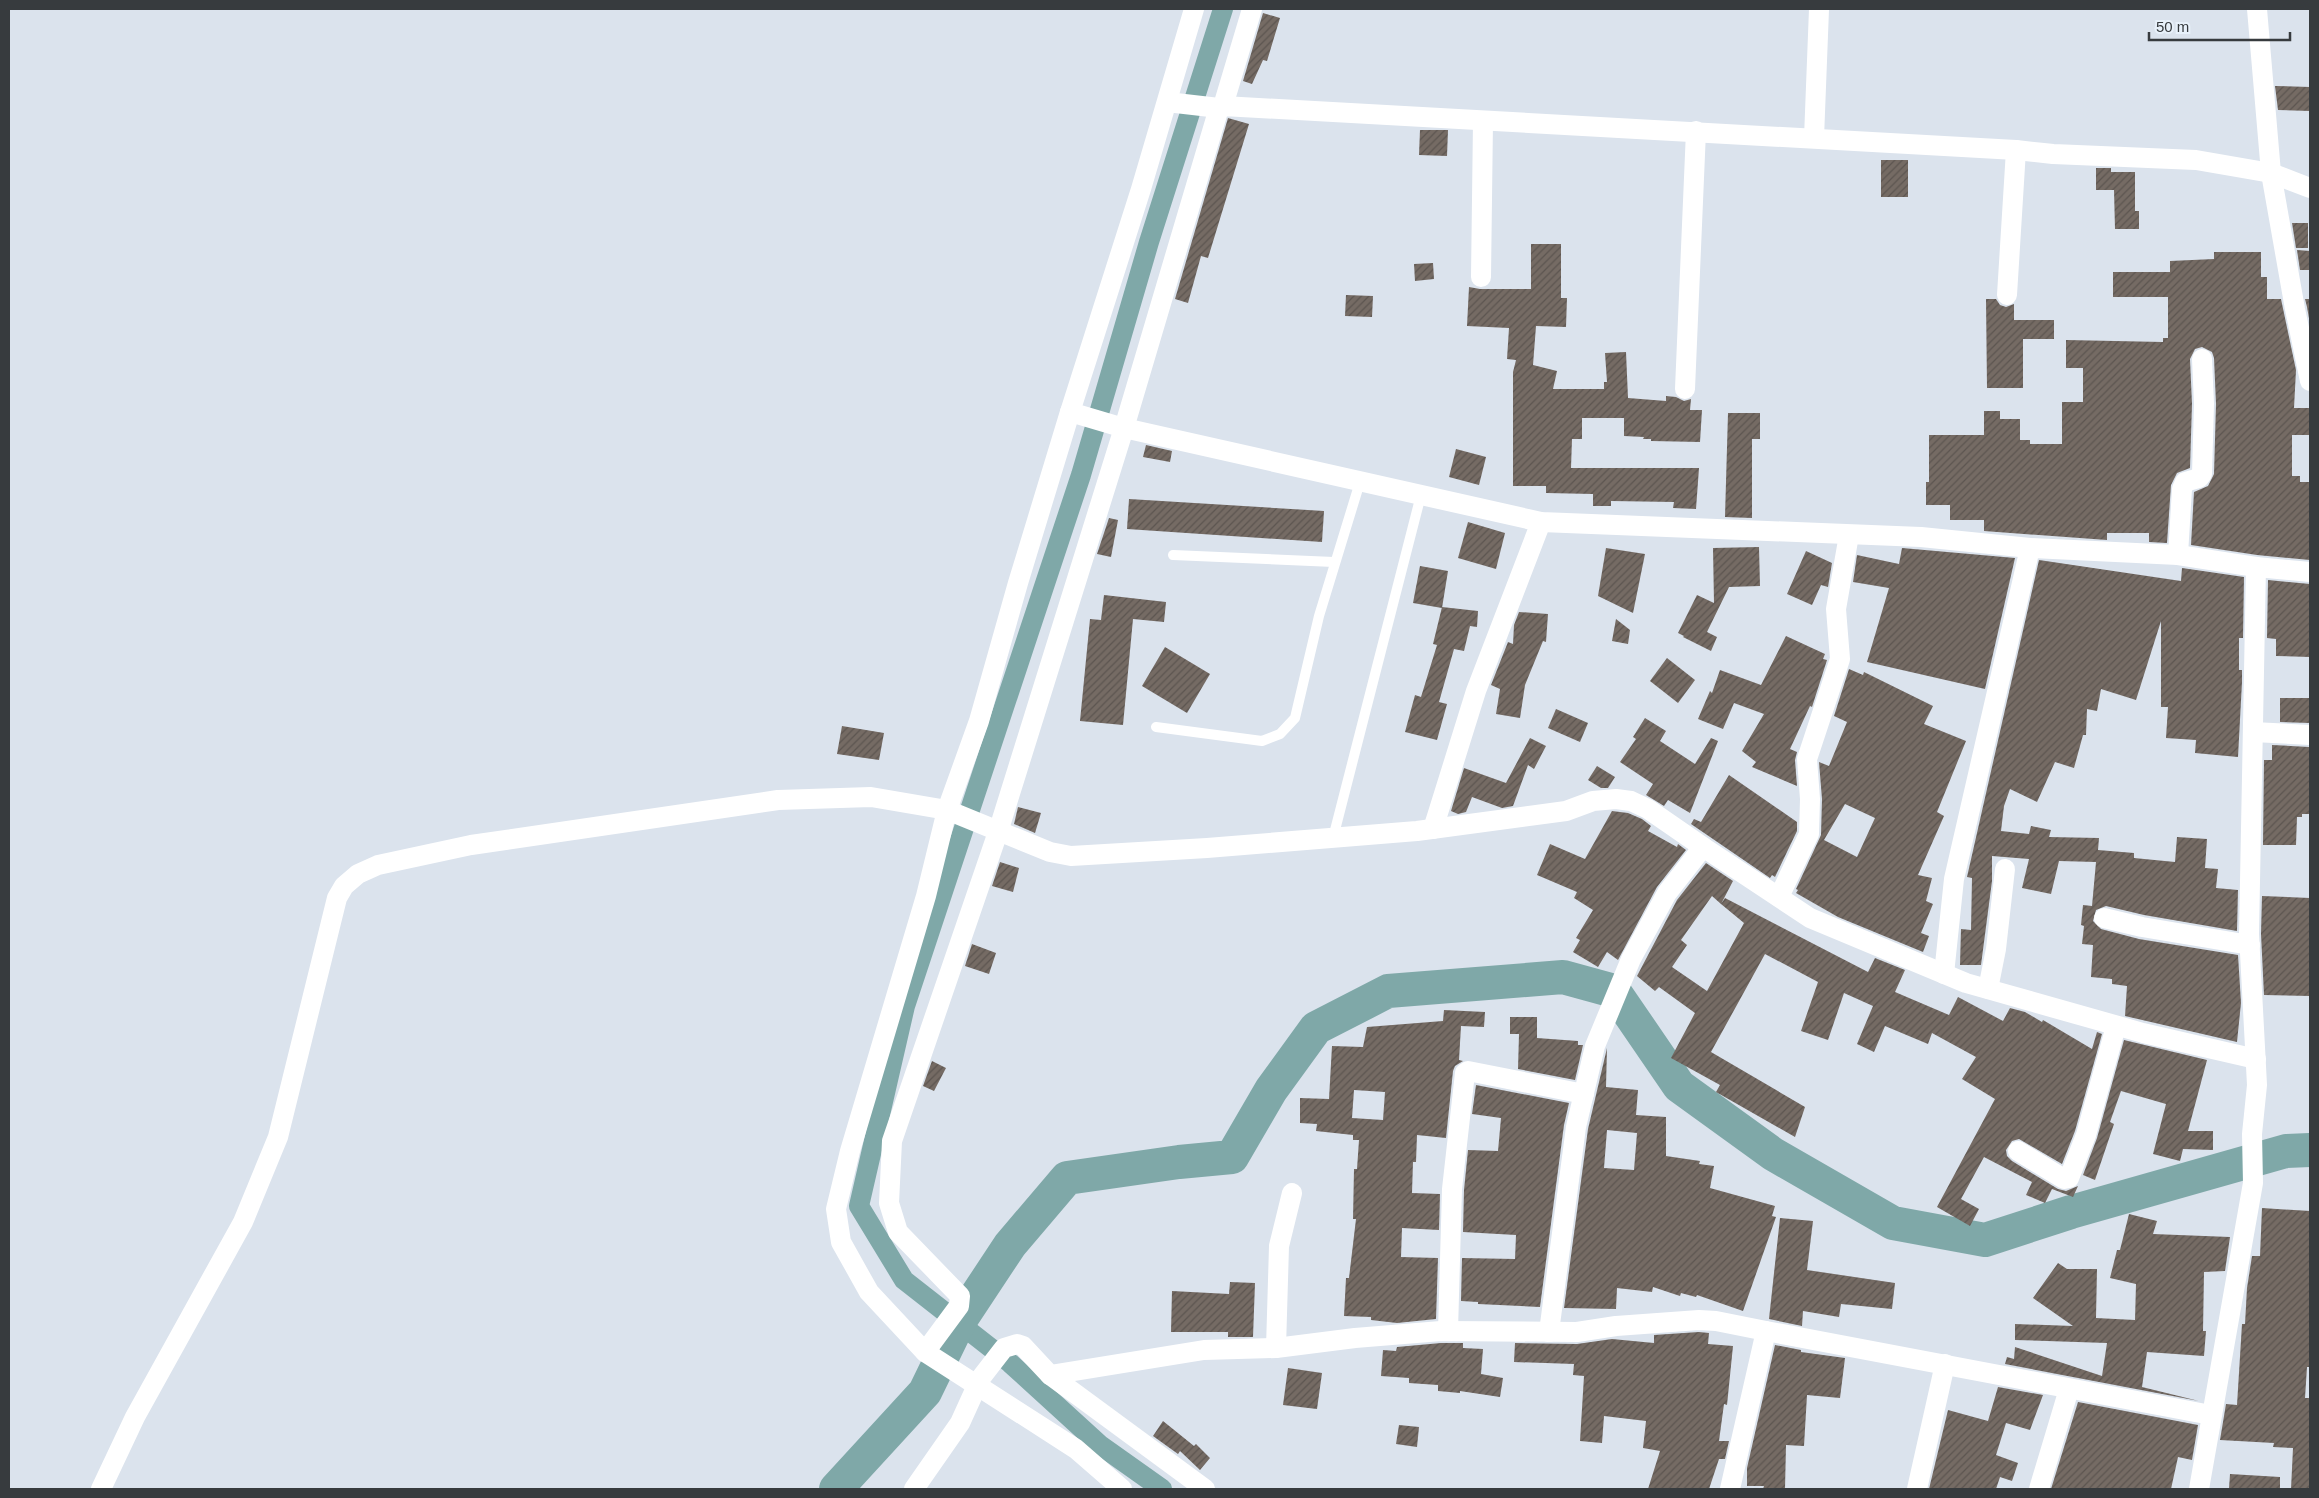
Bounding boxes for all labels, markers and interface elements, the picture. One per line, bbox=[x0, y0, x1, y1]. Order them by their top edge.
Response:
scale bar bbox=[2149, 10, 2290, 42]
text: 50 m bbox=[2156, 18, 2189, 35]

